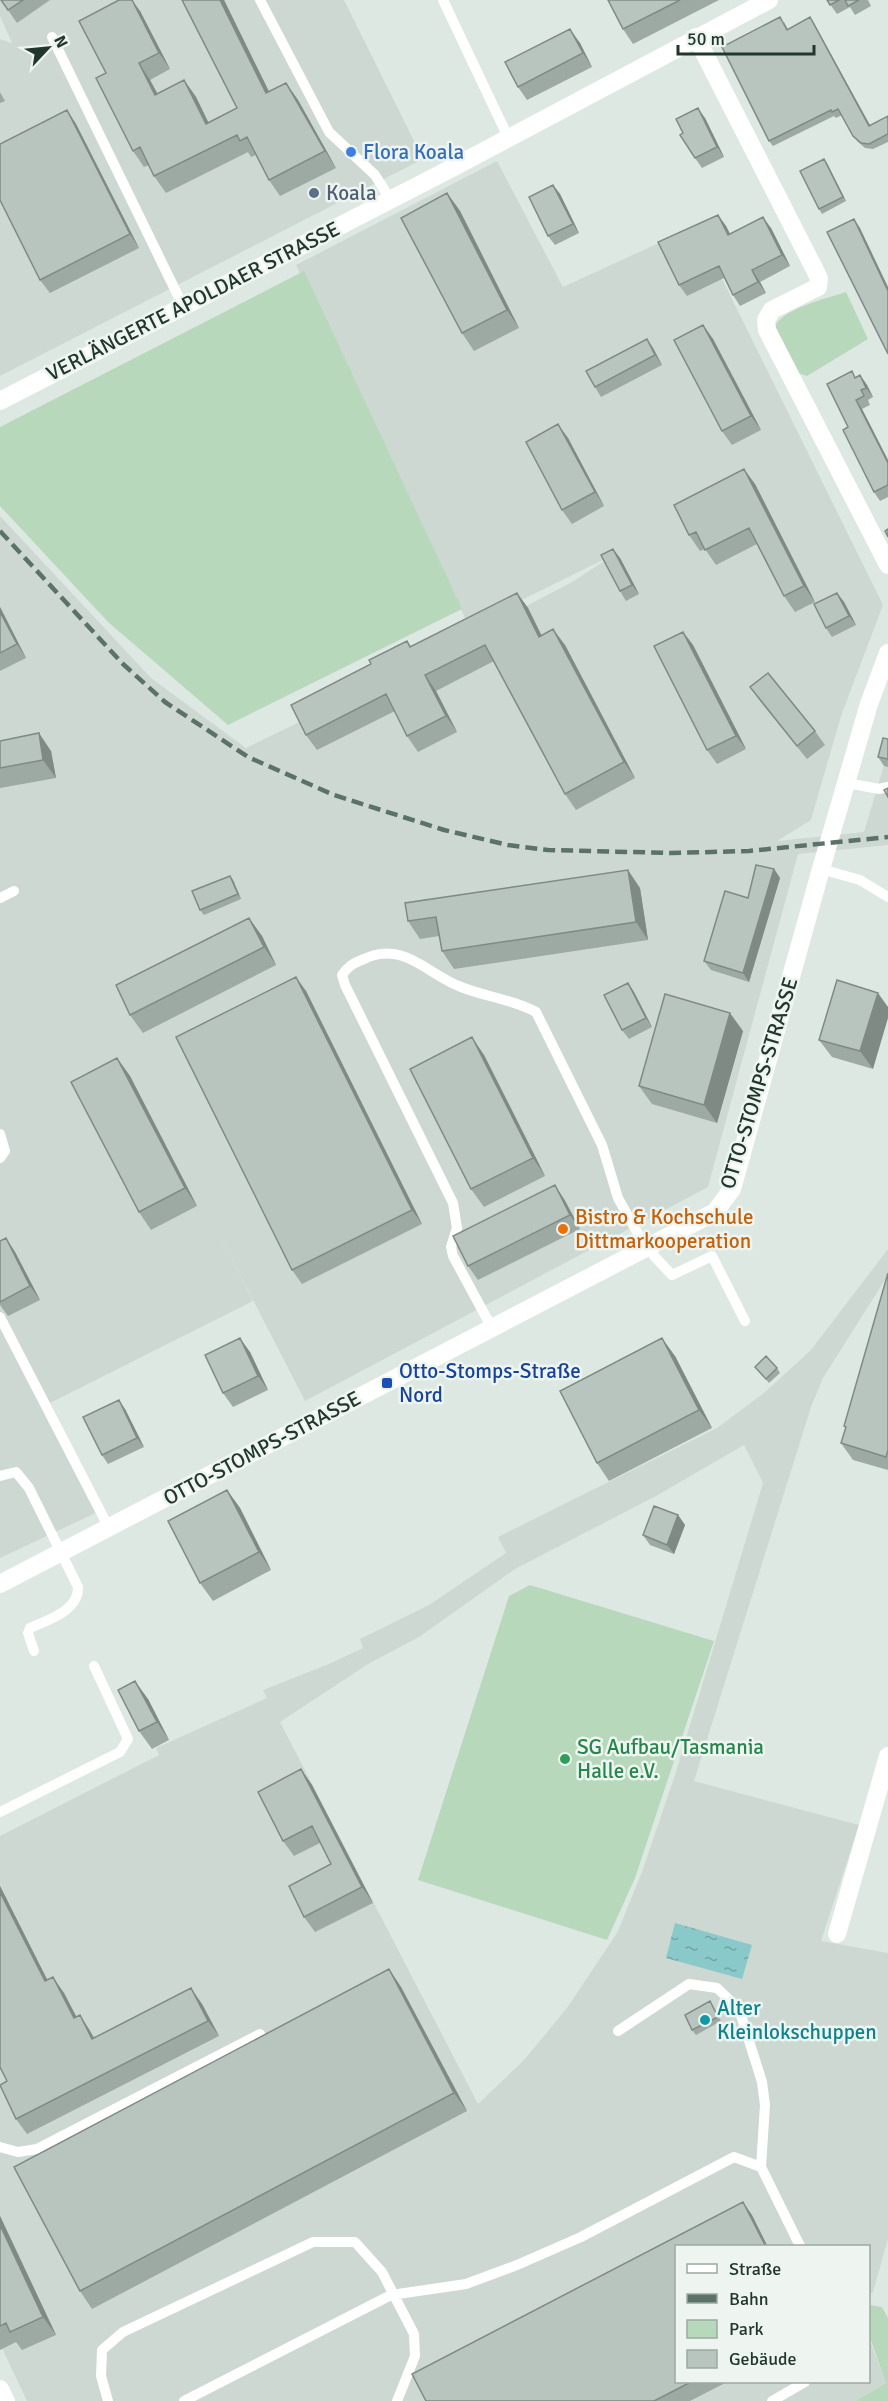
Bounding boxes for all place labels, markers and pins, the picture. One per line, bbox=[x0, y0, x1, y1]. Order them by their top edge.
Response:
place label: Flora Koala bbox=[363, 139, 464, 165]
marker: Flora Koala bbox=[344, 145, 358, 159]
place label: Koala bbox=[326, 180, 377, 206]
marker: Koala bbox=[307, 186, 321, 200]
place label: Bistro & Kochschule Dittmarkooperation bbox=[575, 1204, 753, 1254]
marker: Bistro & Kochschule Dittmarkooperation bbox=[556, 1222, 570, 1236]
place label: Otto-Stomps-Straße Nord bbox=[399, 1358, 581, 1408]
marker: Otto-Stomps-Straße Nord bbox=[380, 1376, 394, 1390]
place label: SG Aufbau/Tasmania Halle e.V. bbox=[577, 1734, 764, 1784]
marker: SG Aufbau/Tasmania Halle e.V. bbox=[558, 1752, 572, 1766]
place label: Alter Kleinlokschuppen bbox=[717, 1995, 877, 2045]
marker: Alter Kleinlokschuppen bbox=[698, 2013, 712, 2027]

